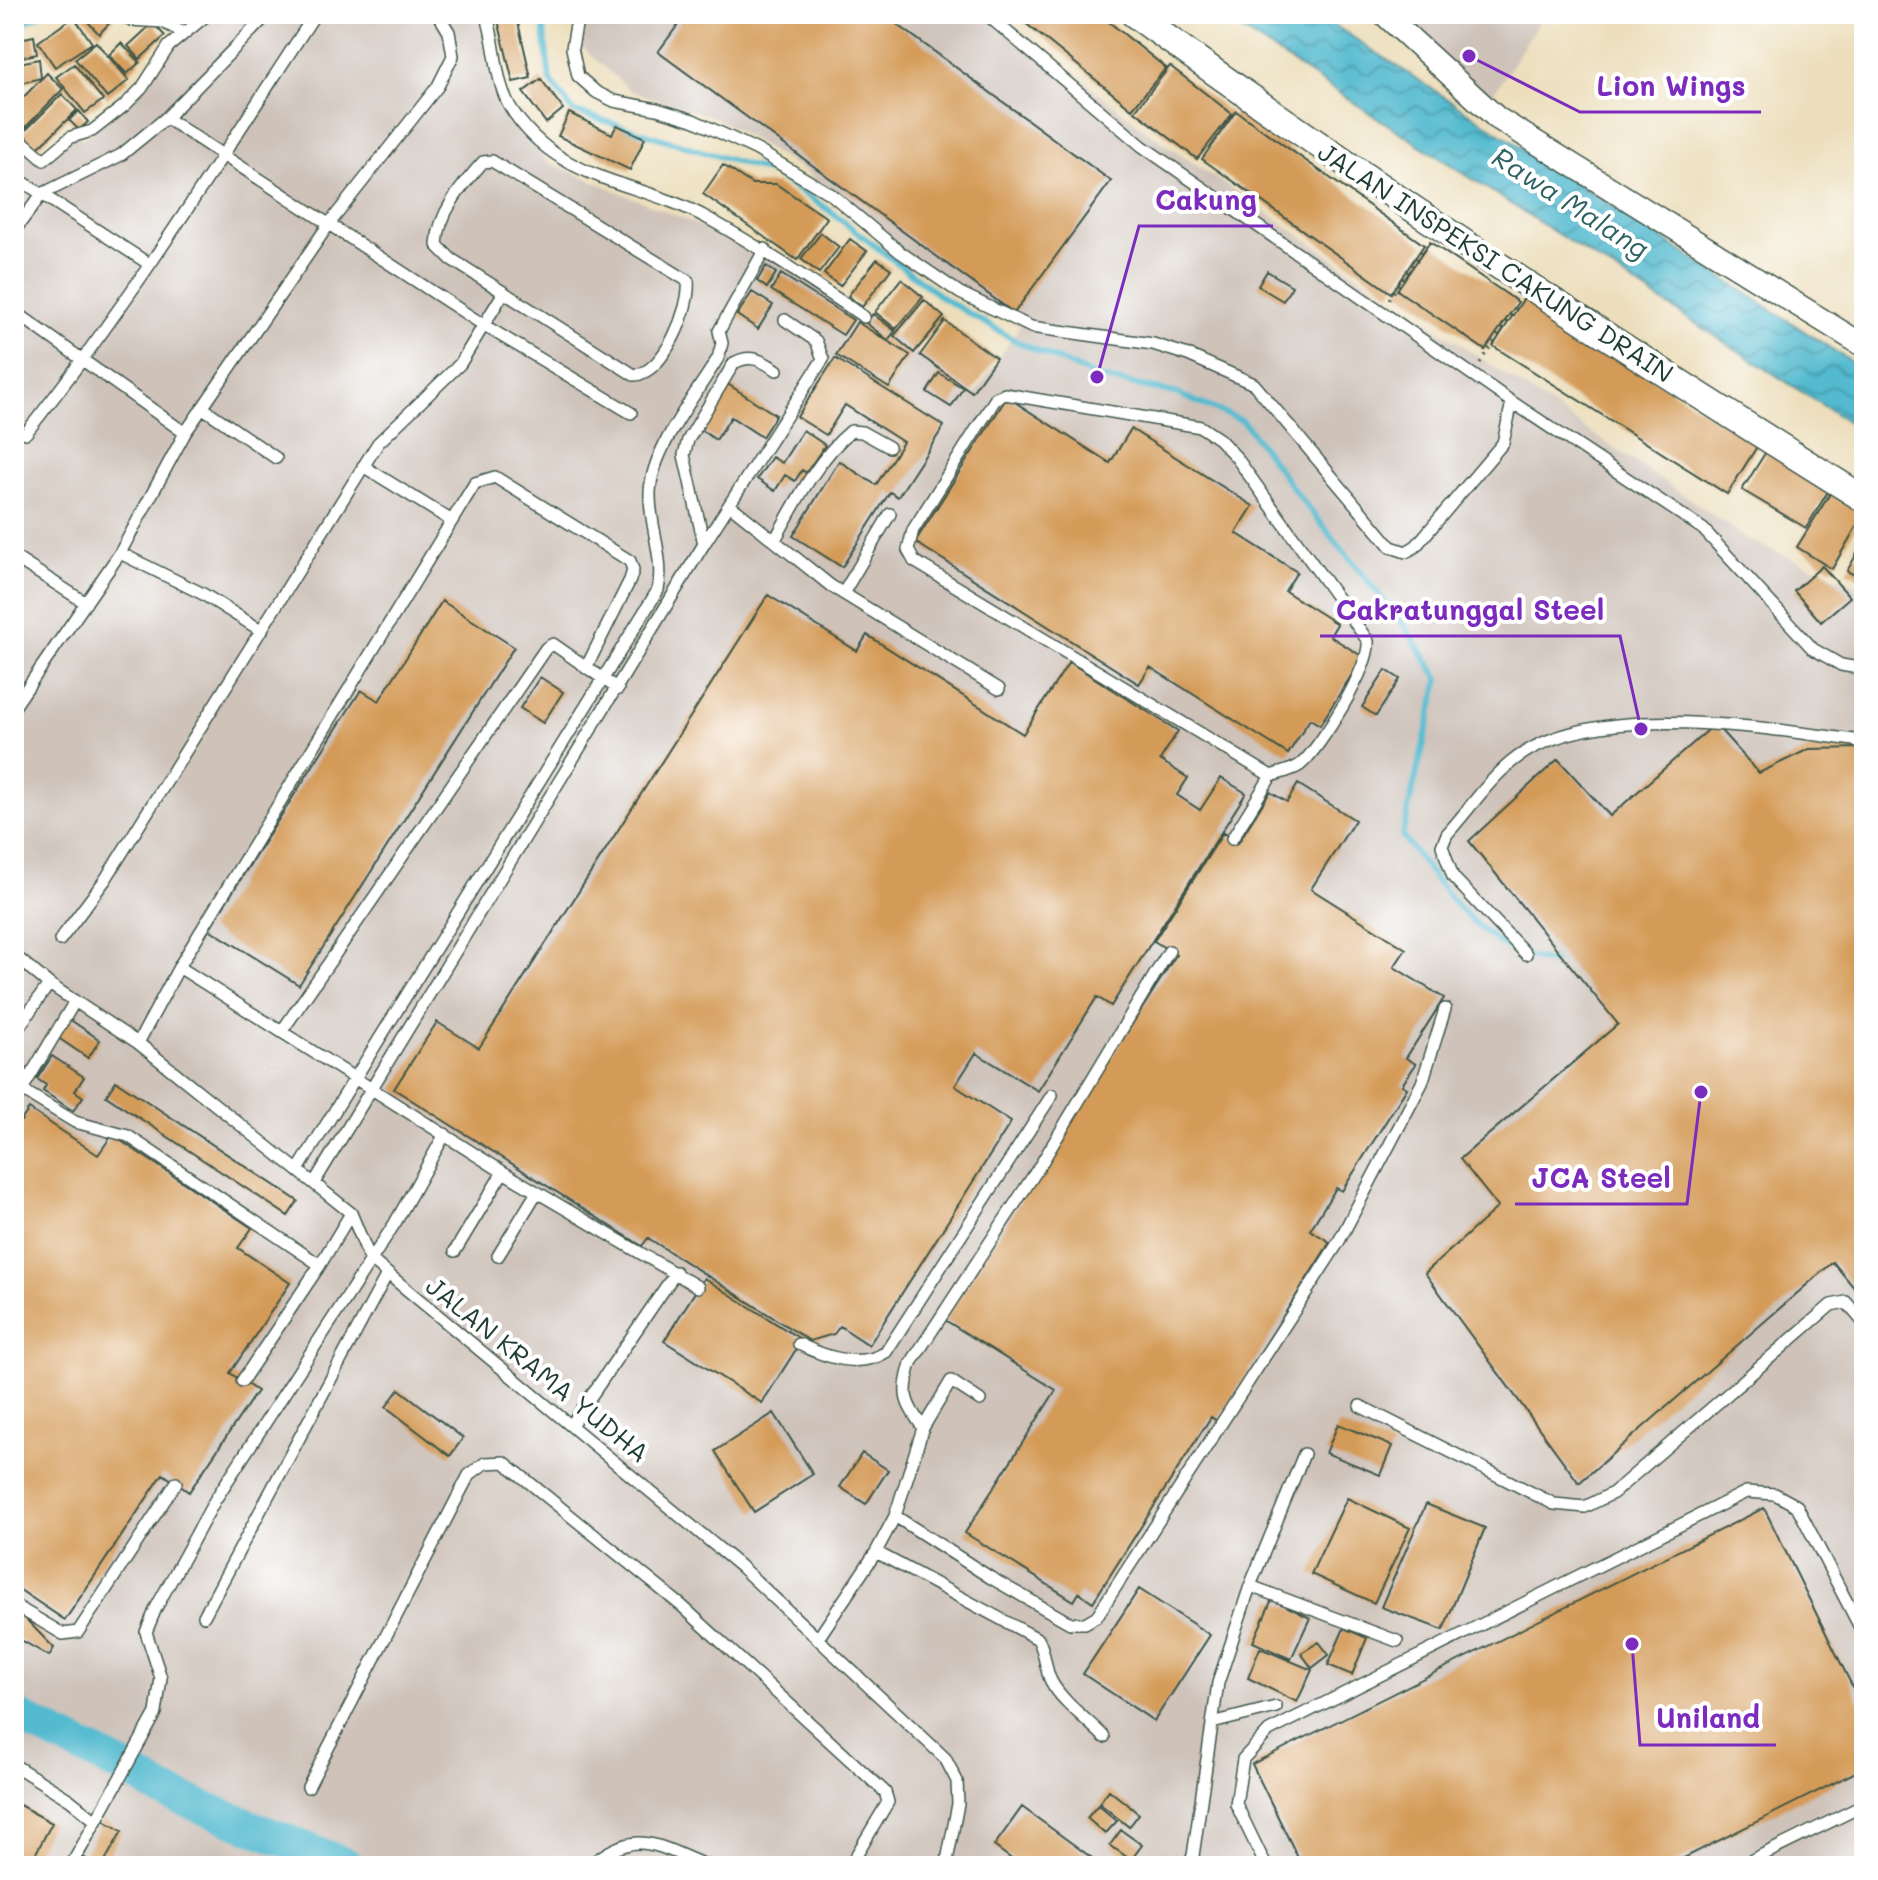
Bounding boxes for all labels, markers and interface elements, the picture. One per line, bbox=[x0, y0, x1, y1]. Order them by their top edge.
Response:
callout: Lion Wings bbox=[1580, 60, 1761, 112]
text: Lion Wings bbox=[1596, 67, 1746, 103]
street label: JALAN INSPEKSI CAKUNG DRAIN bbox=[1312, 134, 1680, 390]
water label: Rawa Malang bbox=[1486, 138, 1656, 266]
callout: Cakung bbox=[1139, 174, 1273, 226]
text: Cakung bbox=[1155, 181, 1257, 217]
callout: Cakratunggal Steel bbox=[1320, 584, 1620, 636]
text: Cakratunggal Steel bbox=[1336, 591, 1604, 627]
callout: JCA Steel bbox=[1515, 1152, 1687, 1204]
text: JCA Steel bbox=[1531, 1159, 1671, 1195]
street label: JALAN KRAMA YUDHA bbox=[419, 1268, 657, 1470]
callout: Uniland bbox=[1640, 1693, 1776, 1745]
text: Uniland bbox=[1656, 1699, 1760, 1735]

